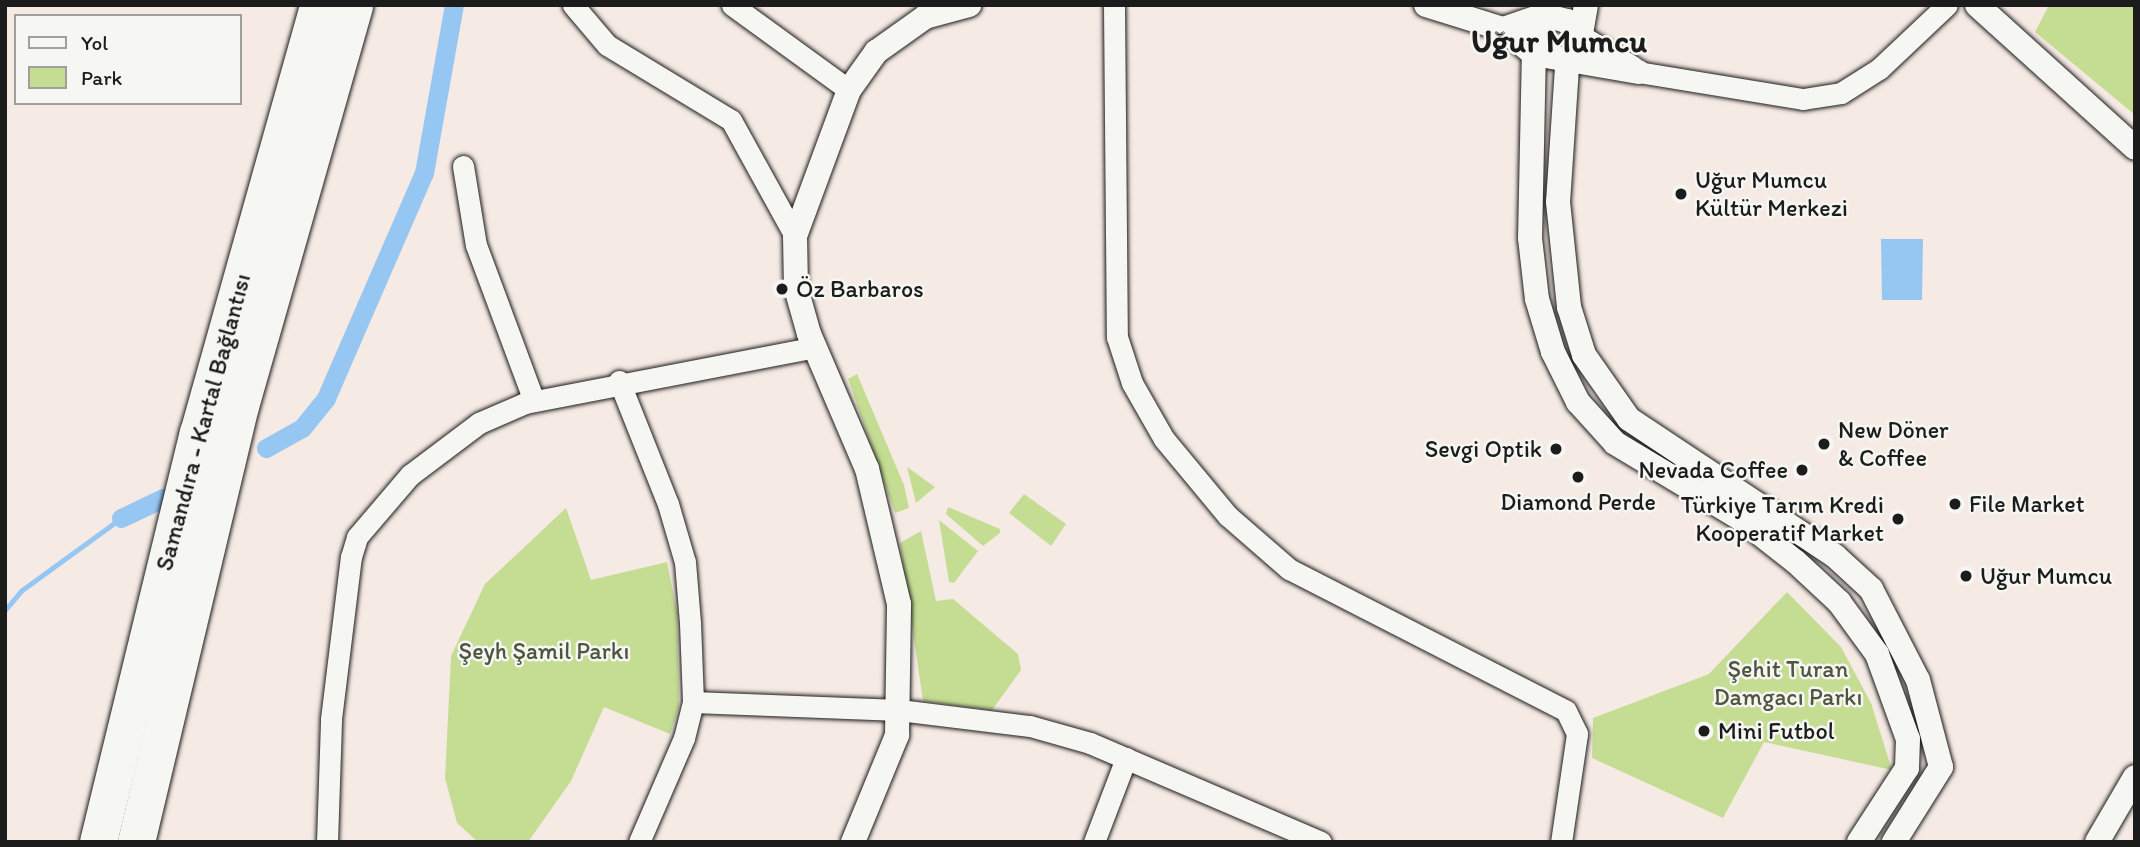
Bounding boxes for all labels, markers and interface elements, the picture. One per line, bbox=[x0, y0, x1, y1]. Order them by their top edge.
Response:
legend bbox=[14, 14, 242, 105]
district label: Uğur Mumcu bbox=[1471, 22, 1647, 60]
text: Yol bbox=[81, 30, 108, 55]
text: Park bbox=[81, 65, 122, 90]
place label: Uğur Mumcu Kültür Merkezi bbox=[1695, 166, 1848, 222]
marker: Uğur Mumcu Kültür Merkezi bbox=[1673, 186, 1689, 202]
street label: Samandıra - Kartal Bağlantısı bbox=[149, 270, 257, 574]
place label: Öz Barbaros bbox=[796, 275, 924, 303]
marker: Öz Barbaros bbox=[774, 281, 790, 297]
place label: New Döner & Coffee bbox=[1838, 416, 1950, 472]
place label: Sevgi Optik bbox=[1425, 435, 1542, 463]
marker: New Döner & Coffee bbox=[1816, 436, 1832, 452]
marker: Sevgi Optik bbox=[1548, 441, 1564, 457]
place label: Nevada Coffee bbox=[1639, 456, 1788, 484]
marker: Nevada Coffee bbox=[1794, 462, 1810, 478]
marker: Diamond Perde bbox=[1570, 469, 1586, 485]
place label: Diamond Perde bbox=[1500, 488, 1656, 516]
place label: File Market bbox=[1969, 490, 2085, 518]
place label: Türkiye Tarım Kredi Kooperatif Market bbox=[1683, 491, 1884, 547]
marker: File Market bbox=[1947, 496, 1963, 512]
marker: Türkiye Tarım Kredi Kooperatif Market bbox=[1890, 511, 1906, 527]
place label: Uğur Mumcu bbox=[1980, 562, 2113, 590]
marker: Uğur Mumcu bbox=[1958, 568, 1974, 584]
park label: Şeyh Şamil Parkı bbox=[458, 637, 630, 665]
park label: Şehit Turan Damgacı Parkı bbox=[1714, 655, 1862, 711]
place label: Mini Futbol bbox=[1718, 717, 1834, 745]
marker: Mini Futbol bbox=[1696, 723, 1712, 739]

